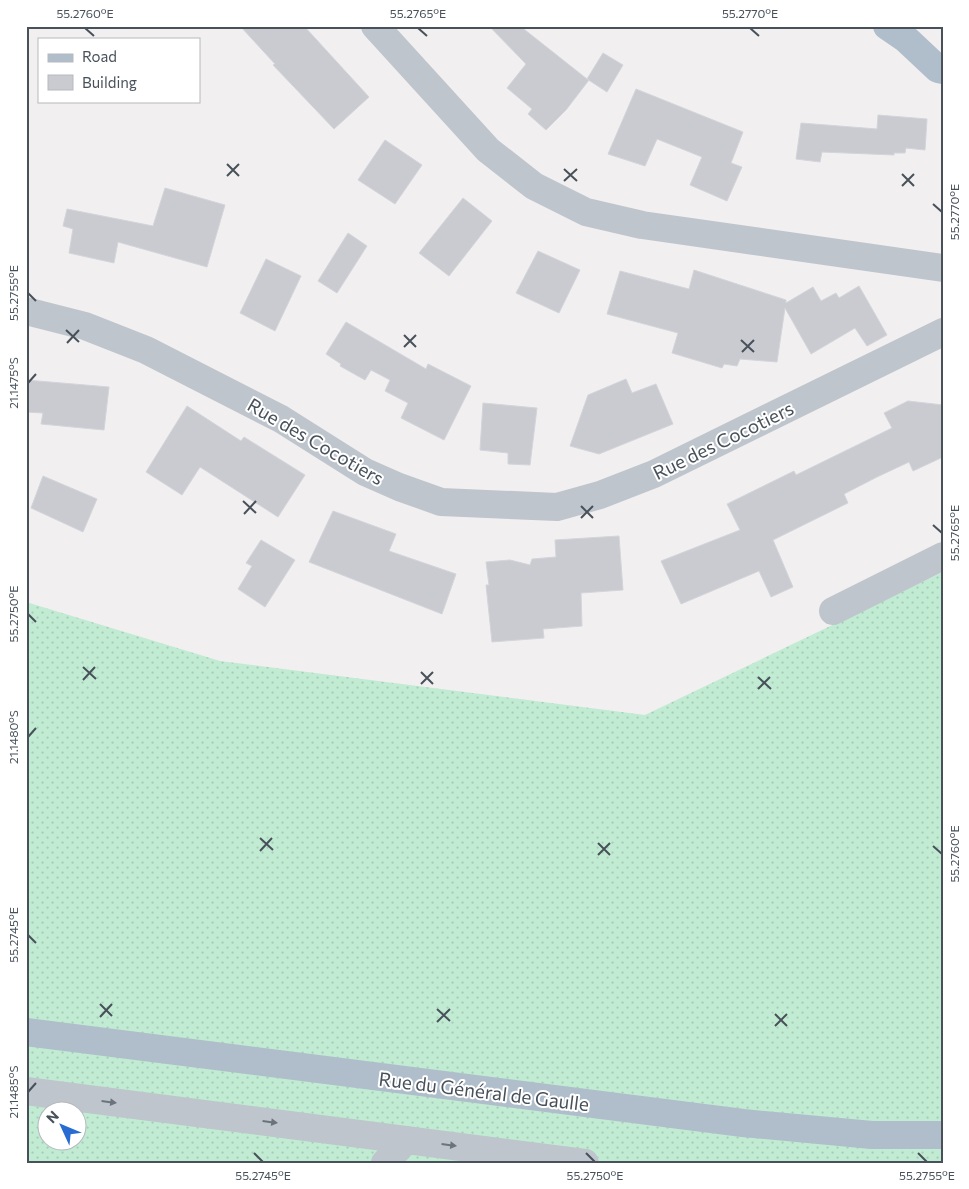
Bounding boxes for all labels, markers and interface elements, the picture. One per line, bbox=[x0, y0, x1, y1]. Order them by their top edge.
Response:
text: 55.2760°E bbox=[56, 6, 114, 20]
text: 55.2765°E bbox=[390, 6, 446, 20]
text: 55.2770°E bbox=[722, 6, 778, 20]
legend bbox=[38, 38, 200, 102]
text: Road bbox=[82, 47, 117, 65]
text: Building bbox=[82, 73, 137, 91]
text: 55.2770°E bbox=[947, 184, 961, 240]
text: 55.2755°E bbox=[6, 265, 20, 321]
text: 21.1475°S bbox=[6, 357, 20, 409]
street label: Rue des Cocotiers bbox=[244, 393, 388, 489]
street label: Rue des Cocotiers bbox=[649, 396, 797, 484]
text: 55.2765°E bbox=[947, 505, 961, 561]
text: 55.2750°E bbox=[6, 586, 20, 642]
text: 21.1480°S bbox=[6, 710, 20, 764]
text: 55.2760°E bbox=[947, 825, 961, 883]
text: 55.2745°E bbox=[6, 907, 20, 963]
text: 21.1485°S bbox=[6, 1066, 20, 1118]
street label: Rue du Général de Gaulle bbox=[378, 1067, 590, 1115]
one-way arrow bbox=[102, 1098, 118, 1106]
north arrow bbox=[38, 1102, 88, 1152]
text: N bbox=[43, 1107, 62, 1126]
one-way arrow bbox=[263, 1118, 279, 1126]
one-way arrow bbox=[441, 1141, 457, 1149]
text: 55.2745°E bbox=[235, 1168, 291, 1182]
text: 55.2750°E bbox=[567, 1168, 623, 1182]
text: 55.2755°E bbox=[899, 1168, 955, 1182]

